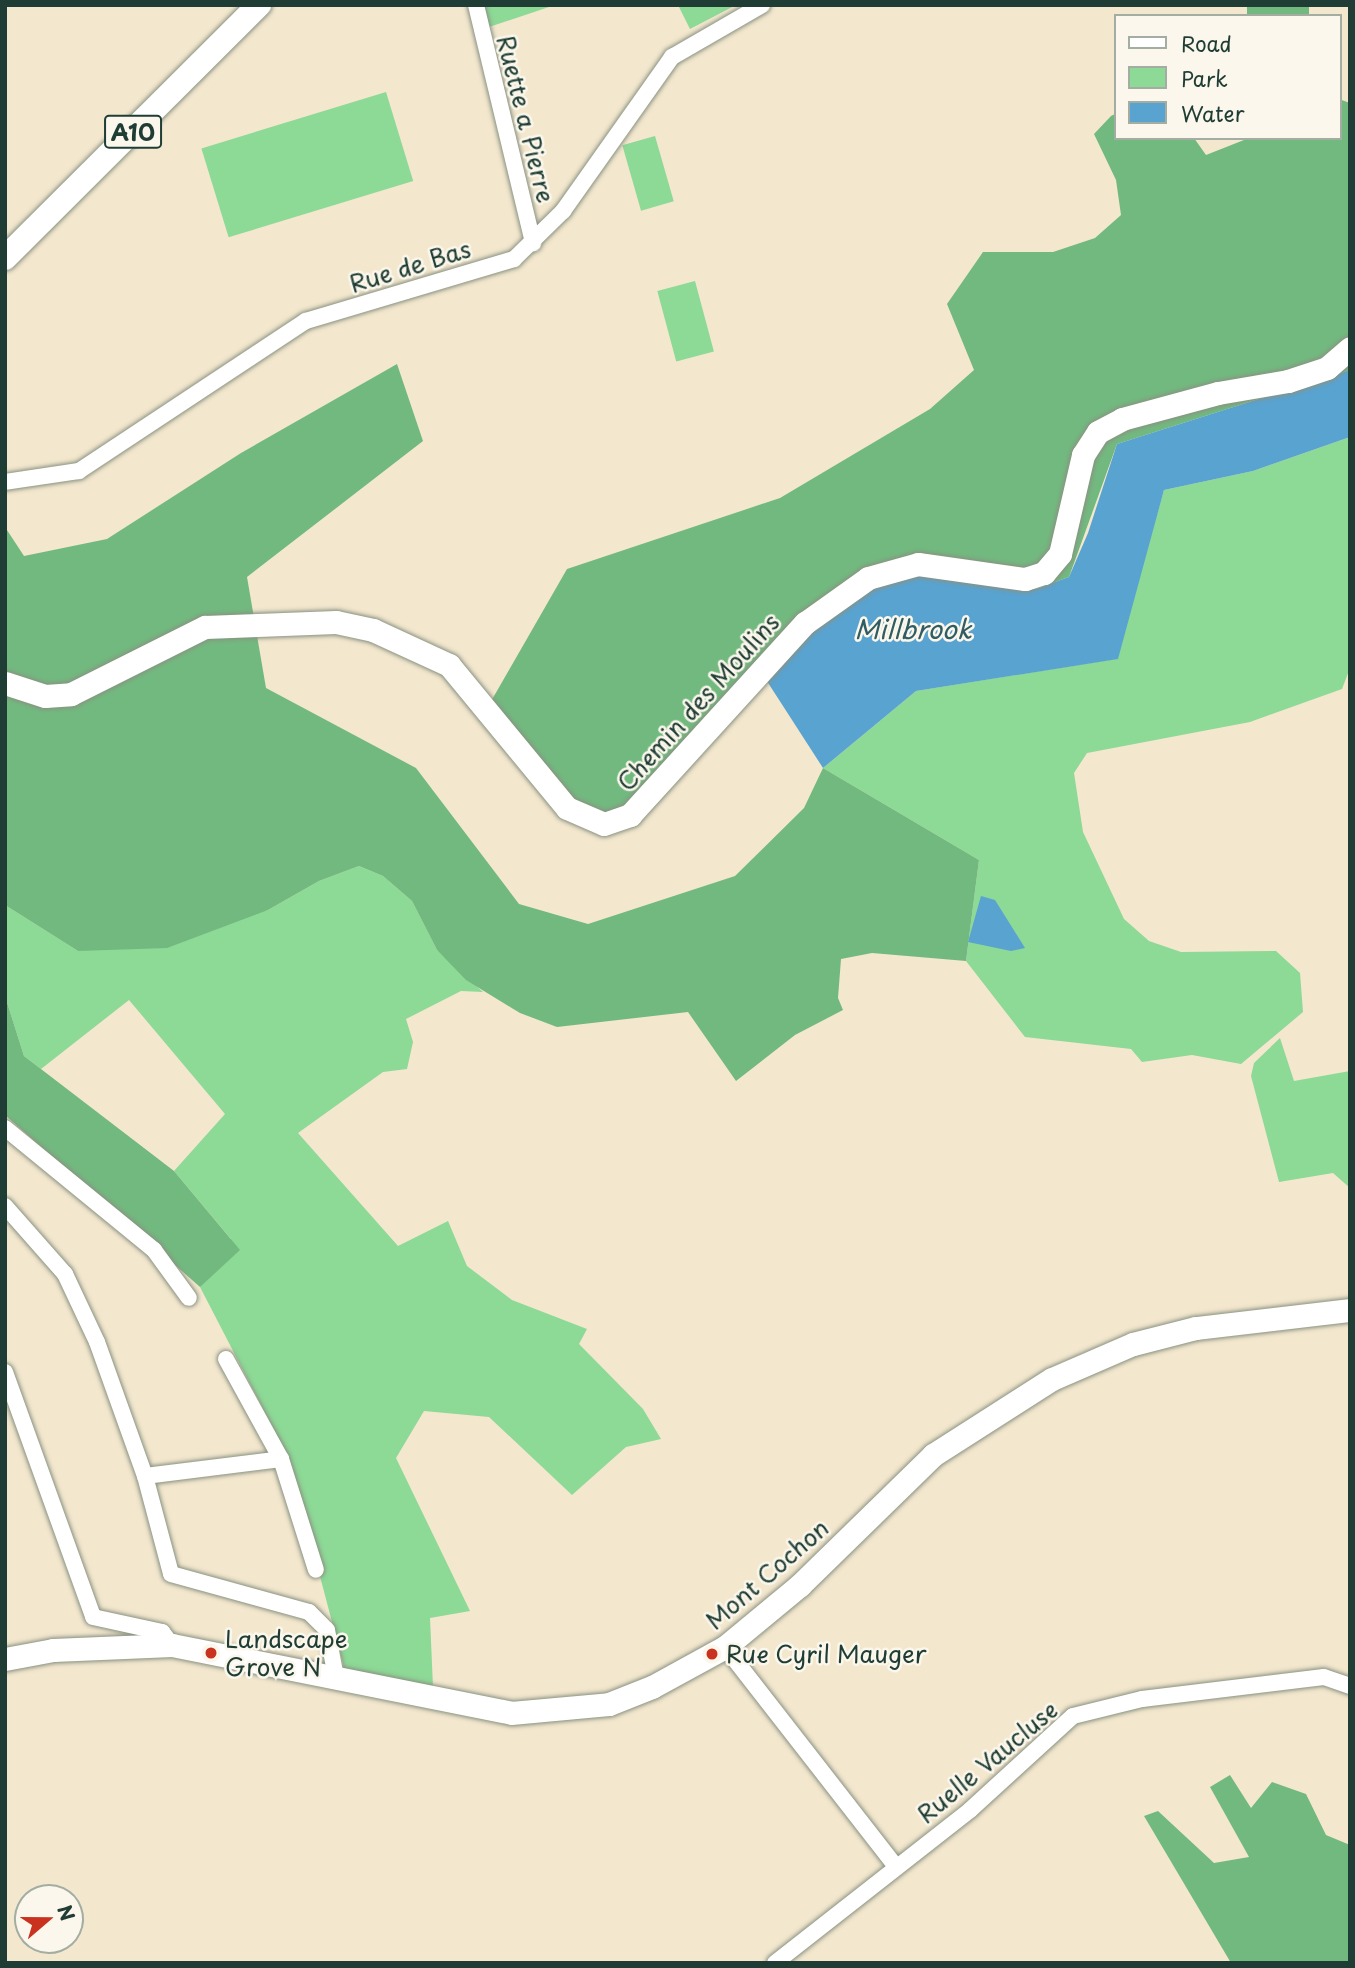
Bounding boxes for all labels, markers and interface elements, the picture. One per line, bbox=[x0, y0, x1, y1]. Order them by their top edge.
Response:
legend bbox=[1114, 14, 1341, 140]
text: Road bbox=[1181, 27, 1232, 59]
street label: Ruette a Pierre bbox=[491, 31, 561, 207]
text: Park bbox=[1181, 62, 1228, 94]
text: Water bbox=[1181, 97, 1244, 129]
road number: A10 bbox=[103, 113, 163, 152]
street label: Rue de Bas bbox=[344, 233, 476, 299]
street label: Chemin des Moulins bbox=[611, 608, 785, 796]
water label: Millbrook bbox=[854, 613, 972, 645]
street label: Mont Cochon bbox=[700, 1513, 834, 1635]
place label: Landscape Grove N bbox=[225, 1625, 347, 1681]
place label: Rue Cyril Mauger bbox=[726, 1640, 931, 1668]
marker: Landscape Grove N bbox=[203, 1645, 219, 1661]
marker: Rue Cyril Mauger bbox=[704, 1646, 720, 1662]
street label: Ruelle Vaucluse bbox=[910, 1694, 1064, 1830]
north arrow bbox=[14, 1884, 84, 1954]
text: N bbox=[51, 1901, 83, 1924]

